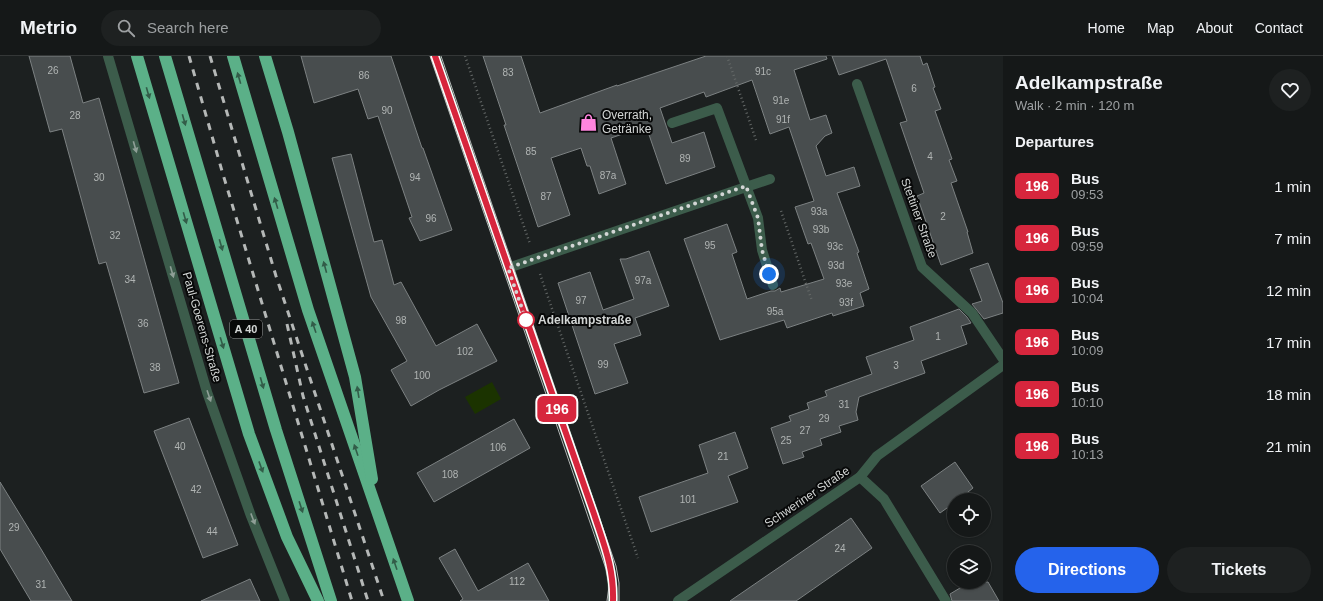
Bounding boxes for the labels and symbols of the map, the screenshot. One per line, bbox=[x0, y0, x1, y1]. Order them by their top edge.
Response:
house number: 26 bbox=[47, 65, 59, 76]
house number: 91c bbox=[755, 66, 771, 77]
house number: 83 bbox=[502, 67, 514, 78]
house number: 86 bbox=[358, 70, 370, 81]
one-way arrow bbox=[236, 72, 242, 84]
house number: 6 bbox=[911, 83, 917, 94]
one-way arrow bbox=[145, 88, 151, 100]
house number: 91e bbox=[773, 95, 790, 106]
house number: 90 bbox=[381, 105, 393, 116]
place label: Overrath, Getränke bbox=[602, 108, 652, 136]
house number: 28 bbox=[69, 110, 81, 121]
shop icon: Overrath, Getränke bbox=[579, 112, 599, 132]
house number: 91f bbox=[776, 114, 790, 125]
one-way arrow bbox=[181, 115, 187, 127]
one-way arrow bbox=[132, 141, 138, 153]
house number: 85 bbox=[525, 146, 537, 157]
house number: 4 bbox=[927, 151, 933, 162]
house number: 89 bbox=[679, 153, 691, 164]
house number: 87a bbox=[600, 170, 617, 181]
house number: 30 bbox=[93, 172, 105, 183]
house number: 94 bbox=[409, 172, 421, 183]
street label: Stettiner Straße bbox=[898, 176, 940, 260]
house number: 87 bbox=[540, 191, 552, 202]
one-way arrow bbox=[273, 197, 279, 209]
house number: 93a bbox=[811, 206, 828, 217]
house number: 2 bbox=[940, 211, 946, 222]
one-way arrow bbox=[182, 212, 188, 224]
house number: 96 bbox=[425, 213, 437, 224]
house number: 93b bbox=[813, 224, 830, 235]
house number: 32 bbox=[109, 230, 121, 241]
one-way arrow bbox=[218, 239, 224, 251]
house number: 95 bbox=[704, 240, 716, 251]
house number: 93c bbox=[827, 241, 843, 252]
house number: 93d bbox=[828, 260, 844, 271]
one-way arrow bbox=[322, 261, 328, 273]
your location bbox=[759, 264, 779, 284]
one-way arrow bbox=[169, 266, 175, 278]
street label: Paul-Goerens-Straße bbox=[180, 270, 225, 384]
house number: 34 bbox=[124, 274, 136, 285]
house number: 97a bbox=[635, 275, 652, 286]
house number: 93e bbox=[836, 278, 853, 289]
house number: 97 bbox=[575, 295, 587, 306]
house number: 93f bbox=[839, 297, 853, 308]
house number: 95a bbox=[767, 306, 784, 317]
marker: Adelkampstraße bbox=[517, 311, 535, 329]
place label: Adelkampstraße bbox=[538, 313, 632, 327]
house number: 98 bbox=[395, 315, 407, 326]
house number: 36 bbox=[137, 318, 149, 329]
road number: A 40 bbox=[230, 320, 262, 338]
one-way arrow bbox=[311, 321, 317, 333]
house number: 1 bbox=[935, 331, 941, 342]
one-way arrow bbox=[219, 337, 225, 349]
house number: 102 bbox=[457, 346, 474, 357]
house number: 99 bbox=[597, 359, 609, 370]
house number: 3 bbox=[893, 360, 899, 371]
house number: 38 bbox=[149, 362, 161, 373]
house number: 100 bbox=[414, 370, 431, 381]
one-way arrow bbox=[259, 377, 265, 389]
one-way arrow bbox=[355, 386, 361, 399]
one-way arrow bbox=[206, 391, 212, 403]
line badge: 196 bbox=[534, 396, 580, 422]
house number: 31 bbox=[838, 399, 850, 410]
house number: 29 bbox=[818, 413, 830, 424]
house number: 27 bbox=[799, 425, 811, 436]
house number: 25 bbox=[780, 435, 792, 446]
house number: 40 bbox=[174, 441, 186, 452]
house number: 106 bbox=[490, 442, 507, 453]
one-way arrow bbox=[353, 444, 359, 456]
house number: 21 bbox=[717, 451, 729, 462]
one-way arrow bbox=[259, 461, 265, 473]
street label: Schweriner Straße bbox=[762, 463, 852, 531]
house number: 108 bbox=[442, 469, 459, 480]
house number: 42 bbox=[190, 484, 202, 495]
house number: 101 bbox=[680, 494, 697, 505]
one-way arrow bbox=[298, 502, 304, 514]
one-way arrow bbox=[250, 513, 256, 525]
house number: 29 bbox=[8, 522, 20, 533]
house number: 44 bbox=[206, 526, 218, 537]
house number: 24 bbox=[834, 543, 846, 554]
one-way arrow bbox=[392, 558, 398, 570]
house number: 112 bbox=[509, 576, 525, 587]
house number: 31 bbox=[35, 579, 47, 590]

